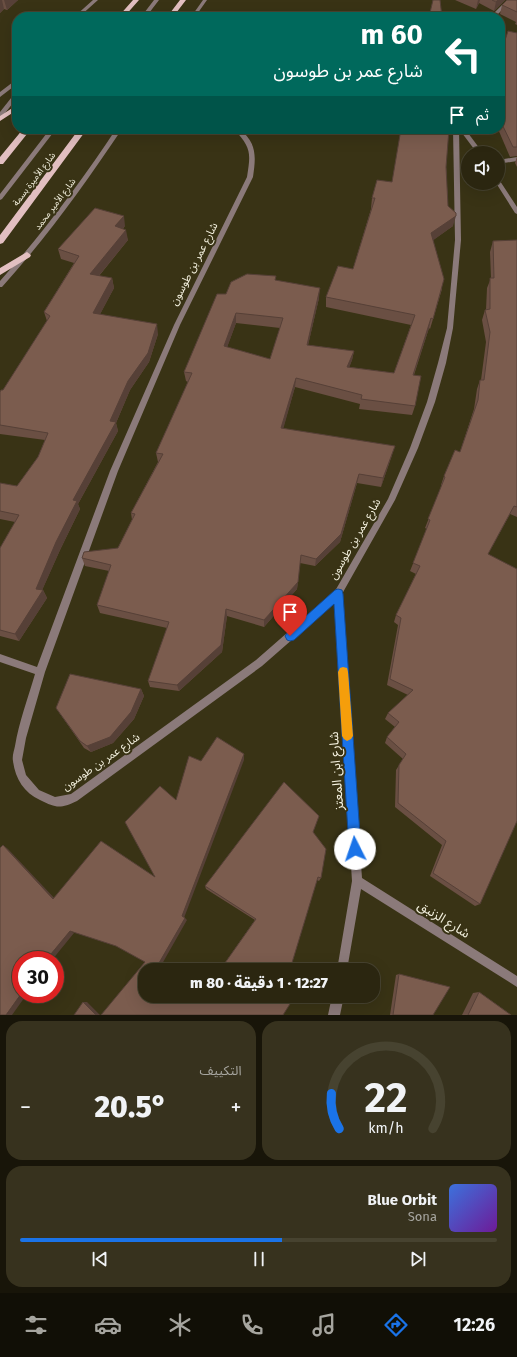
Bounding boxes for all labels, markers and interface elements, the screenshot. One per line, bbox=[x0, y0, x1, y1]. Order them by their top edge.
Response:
text: 60 m bbox=[361, 18, 423, 51]
icon: left bbox=[437, 28, 489, 80]
text: شارع عمر بن طوسون bbox=[273, 60, 423, 82]
icon: arrive bbox=[446, 104, 468, 126]
text: ثم bbox=[476, 106, 489, 124]
map controls bbox=[461, 146, 505, 190]
button: sound bbox=[461, 146, 505, 190]
street label: شارع الأميرة بسمة bbox=[10, 150, 59, 209]
street label: شارع الأمير محمد bbox=[32, 176, 79, 233]
street label: شارع عمر بن طوسون bbox=[167, 220, 222, 308]
street label: شارع عمر بن طوسون bbox=[327, 496, 385, 582]
pin bbox=[273, 595, 307, 636]
icon: arrive bbox=[279, 601, 301, 623]
street label: شارع عمر بن طوسون bbox=[60, 730, 143, 794]
street label: شارع ابن المعتز bbox=[326, 731, 349, 812]
position arrow bbox=[334, 828, 376, 870]
street label: شارع الزنبق bbox=[414, 897, 473, 943]
speed limit sign: 30 bbox=[12, 951, 64, 1003]
text: 12:27 · 1 دقيقة · 80 m bbox=[190, 974, 328, 992]
text: التكييف bbox=[200, 1063, 242, 1078]
text: 22 bbox=[365, 1072, 408, 1122]
text: 20.5° bbox=[94, 1089, 167, 1125]
text: − bbox=[20, 1094, 31, 1121]
text: + bbox=[231, 1094, 241, 1121]
text: km/h bbox=[369, 1119, 404, 1136]
text: Blue Orbit bbox=[368, 1191, 437, 1209]
text: Sona bbox=[408, 1209, 437, 1224]
icon: previous bbox=[89, 1248, 111, 1270]
icon: pause bbox=[248, 1248, 270, 1270]
icon: next bbox=[407, 1248, 429, 1270]
icon: filters bbox=[22, 1311, 50, 1339]
icon: car bbox=[94, 1311, 122, 1339]
icon: climate bbox=[166, 1311, 194, 1339]
icon: phone bbox=[238, 1311, 266, 1339]
icon: music bbox=[310, 1311, 338, 1339]
icon: directions bbox=[382, 1311, 410, 1339]
text: 12:26 bbox=[454, 1314, 495, 1336]

